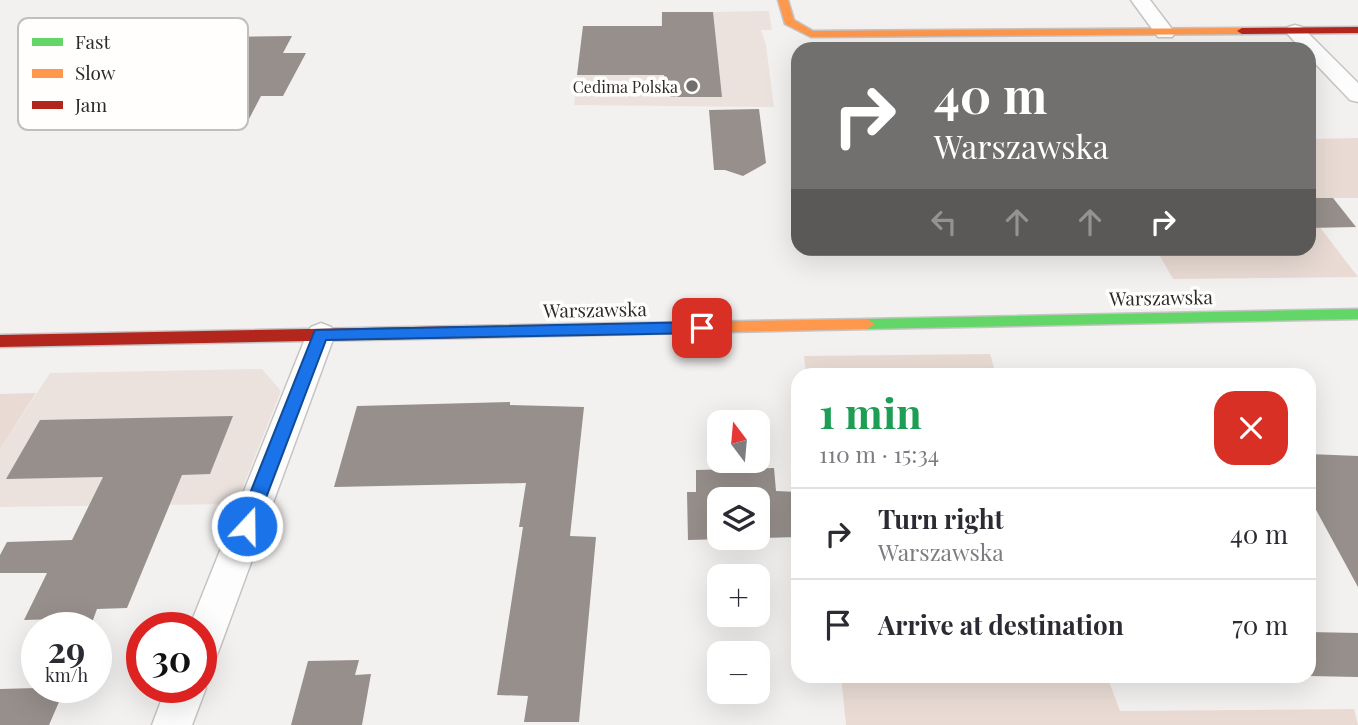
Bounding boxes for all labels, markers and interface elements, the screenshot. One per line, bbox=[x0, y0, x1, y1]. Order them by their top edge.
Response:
legend bbox=[18, 18, 248, 130]
text: Fast bbox=[75, 28, 111, 54]
text: Slow bbox=[75, 59, 116, 85]
text: 40 m bbox=[934, 61, 1047, 126]
icon: right bbox=[819, 70, 910, 161]
place label: Cedima Polska bbox=[573, 76, 678, 97]
marker: Cedima Polska bbox=[684, 78, 700, 94]
text: Jam bbox=[74, 91, 107, 117]
text: Warszawska bbox=[934, 124, 1109, 167]
icon: left bbox=[925, 203, 963, 241]
icon: ahead bbox=[998, 203, 1036, 241]
icon: ahead bbox=[1071, 203, 1109, 241]
icon: right bbox=[1144, 203, 1182, 241]
street label: Warszawska bbox=[1108, 283, 1214, 311]
street label: Warszawska bbox=[542, 295, 648, 323]
pin bbox=[672, 298, 732, 358]
icon: arrive bbox=[683, 309, 721, 347]
text: 1 min bbox=[819, 384, 922, 440]
button: close bbox=[1214, 391, 1288, 465]
north arrow bbox=[707, 410, 770, 472]
map controls bbox=[707, 410, 770, 704]
text: 110 m · 15:34 bbox=[819, 438, 939, 469]
button: layers bbox=[707, 487, 770, 550]
position arrow bbox=[210, 489, 284, 563]
text: Turn right bbox=[878, 501, 1004, 536]
icon: right bbox=[819, 515, 857, 553]
text: 40 m bbox=[1230, 516, 1288, 551]
text: Warszawska bbox=[878, 536, 1004, 567]
button: + bbox=[707, 564, 770, 627]
icon: arrive bbox=[819, 606, 857, 644]
text: Arrive at destination bbox=[878, 607, 1124, 642]
text: 70 m bbox=[1232, 607, 1288, 642]
speed limit sign: 30 bbox=[126, 612, 217, 703]
text: 29 bbox=[48, 625, 85, 672]
button: − bbox=[707, 641, 770, 704]
text: km/h bbox=[45, 663, 88, 687]

